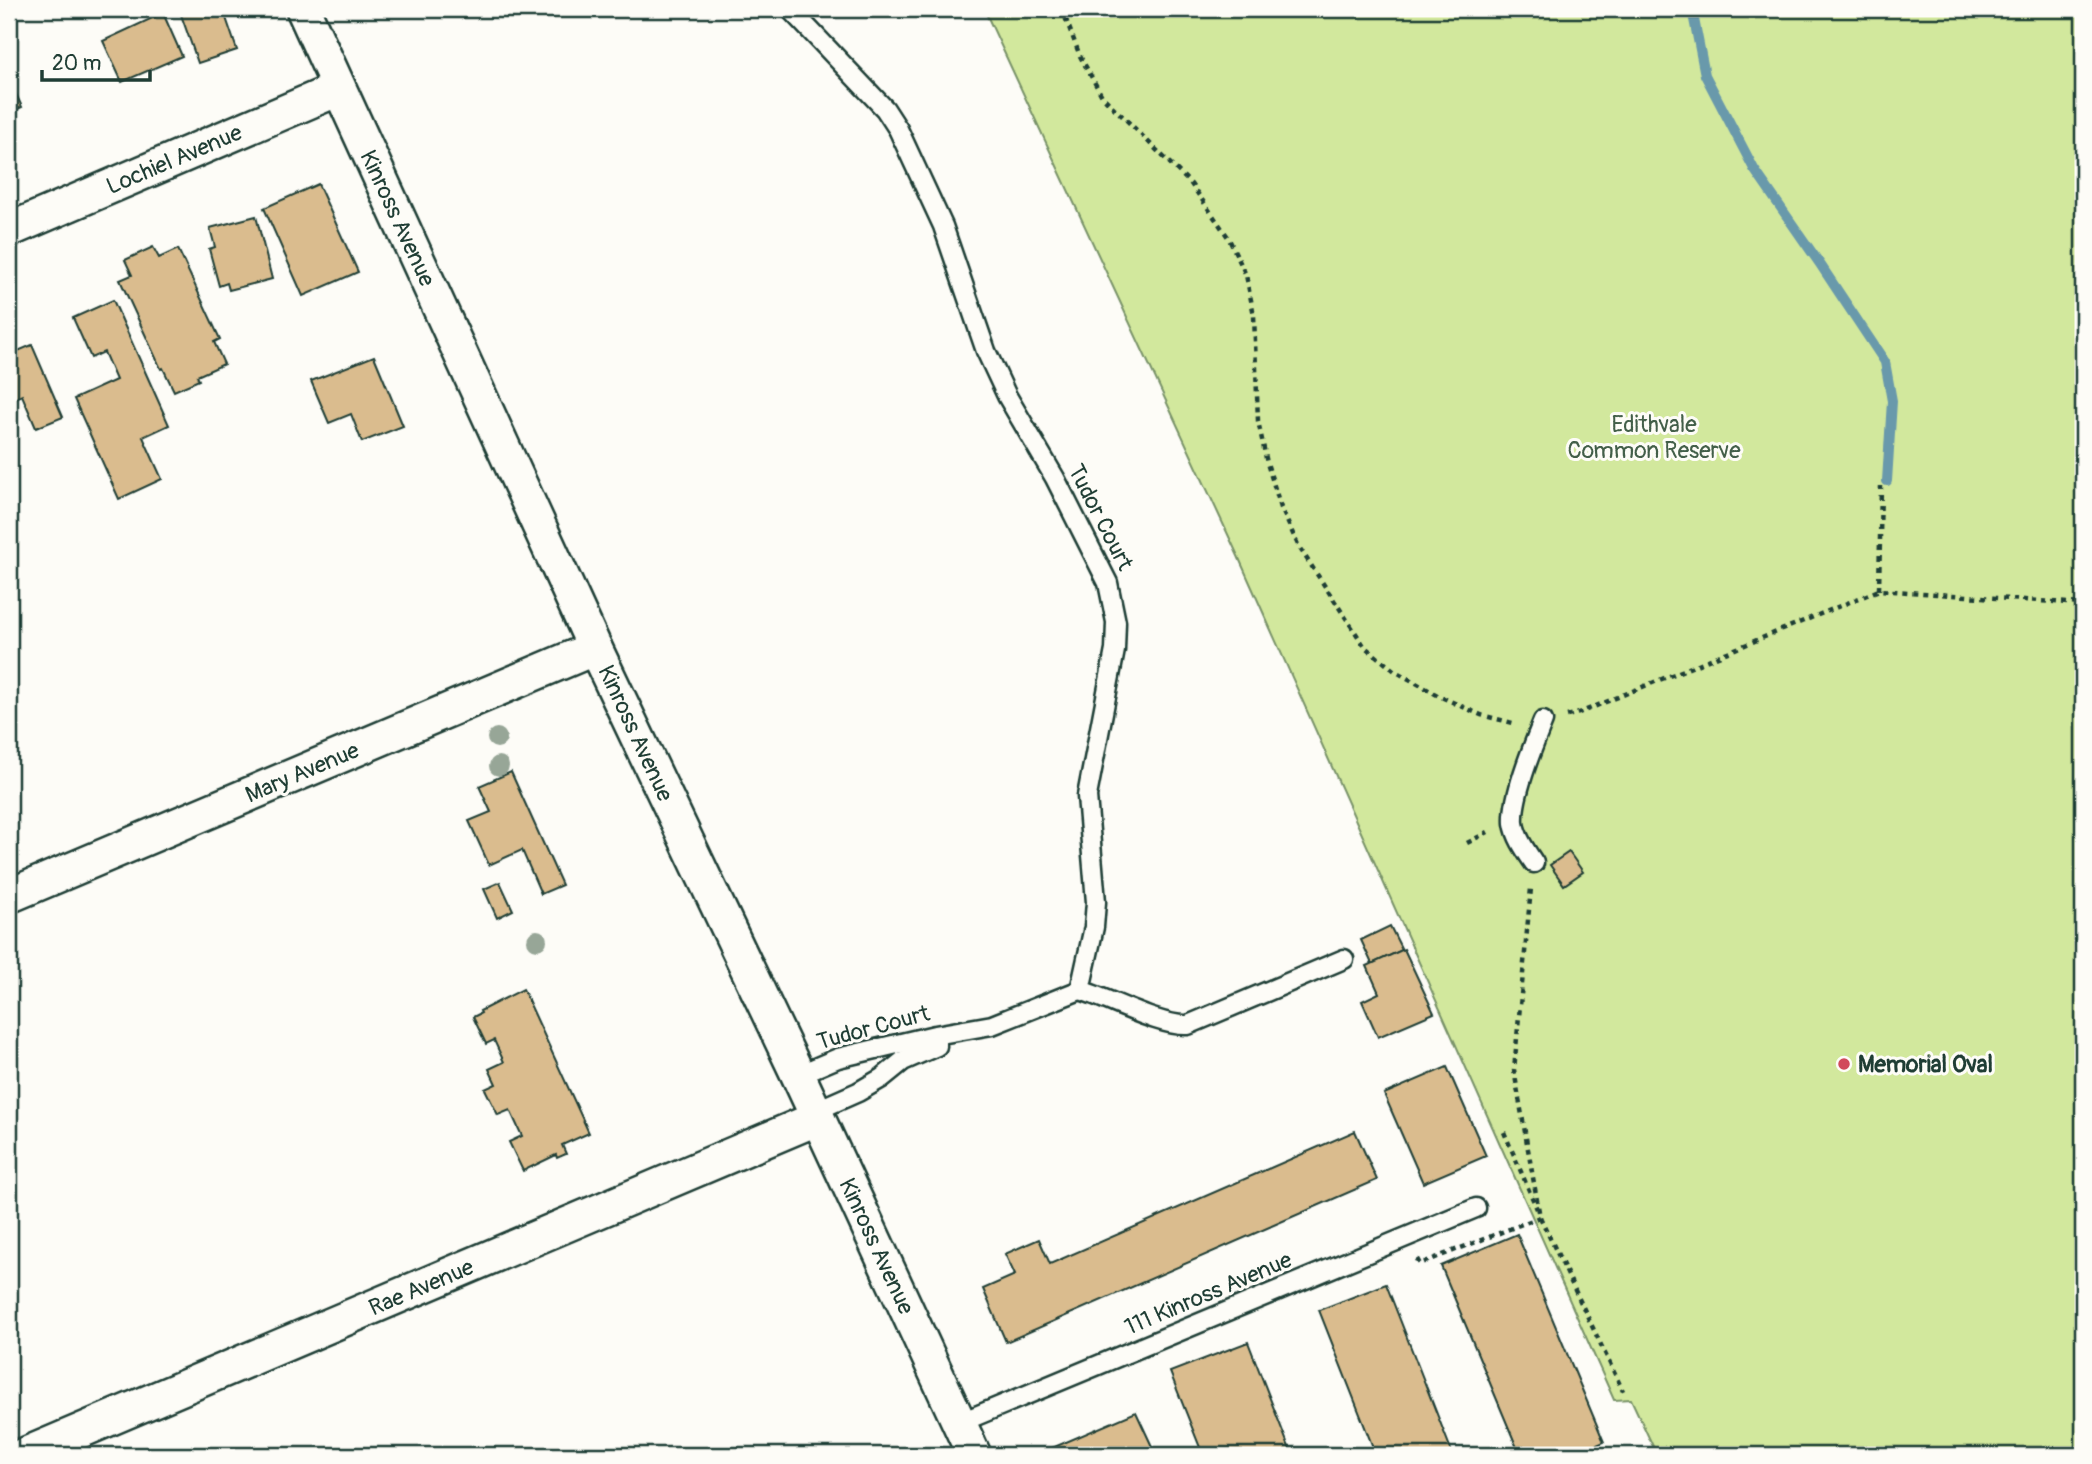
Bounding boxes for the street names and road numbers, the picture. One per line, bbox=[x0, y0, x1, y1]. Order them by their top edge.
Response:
street label: Lochiel Avenue bbox=[102, 118, 247, 201]
street label: Kinross Avenue bbox=[353, 145, 442, 292]
street label: Tudor Court bbox=[1061, 459, 1140, 576]
street label: Kinross Avenue bbox=[591, 660, 680, 807]
street label: Mary Avenue bbox=[241, 735, 364, 809]
street label: Tudor Court bbox=[814, 998, 933, 1056]
street label: Kinross Avenue bbox=[832, 1173, 921, 1320]
street label: 111 Kinross Avenue bbox=[1120, 1245, 1297, 1342]
street label: Rae Avenue bbox=[364, 1252, 479, 1323]

